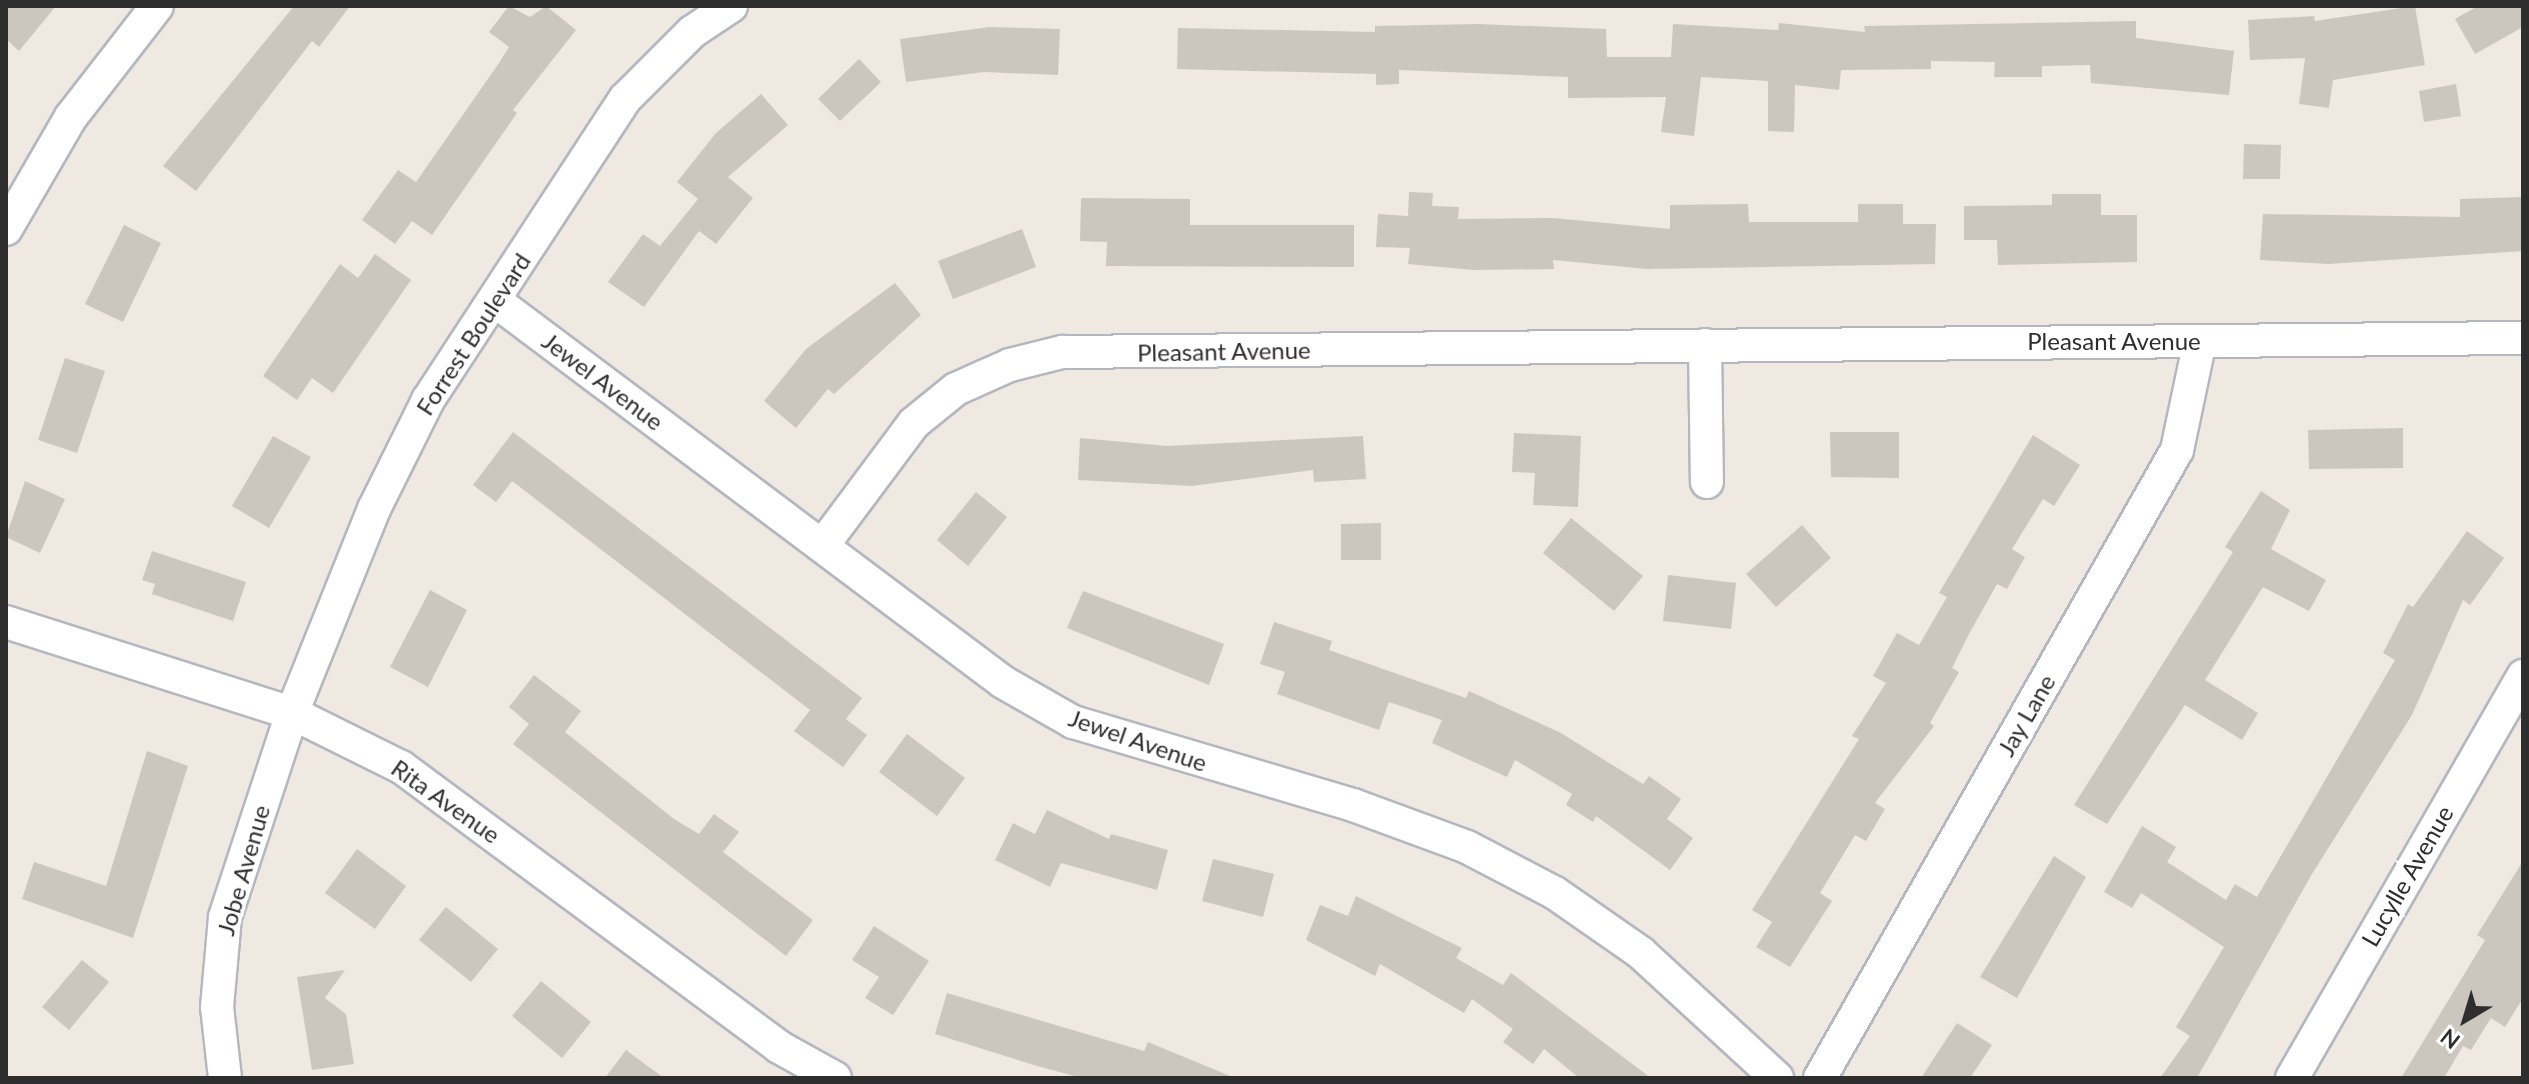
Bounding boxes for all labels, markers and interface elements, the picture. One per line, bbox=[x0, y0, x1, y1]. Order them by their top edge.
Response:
street label: Forrest Boulevard bbox=[410, 248, 536, 420]
street label: Jewel Avenue bbox=[536, 326, 670, 436]
street label: Pleasant Avenue bbox=[2027, 327, 2201, 355]
street label: Pleasant Avenue bbox=[1137, 335, 1311, 367]
street label: Jay Lane bbox=[1991, 669, 2061, 761]
street label: Jewel Avenue bbox=[1065, 703, 1211, 777]
street label: Rita Avenue bbox=[386, 753, 506, 849]
street label: Lucylle Avenue bbox=[2355, 800, 2459, 952]
street label: Jobe Avenue bbox=[211, 801, 275, 939]
north arrow bbox=[2425, 980, 2505, 1060]
text: N bbox=[2435, 1023, 2465, 1055]

